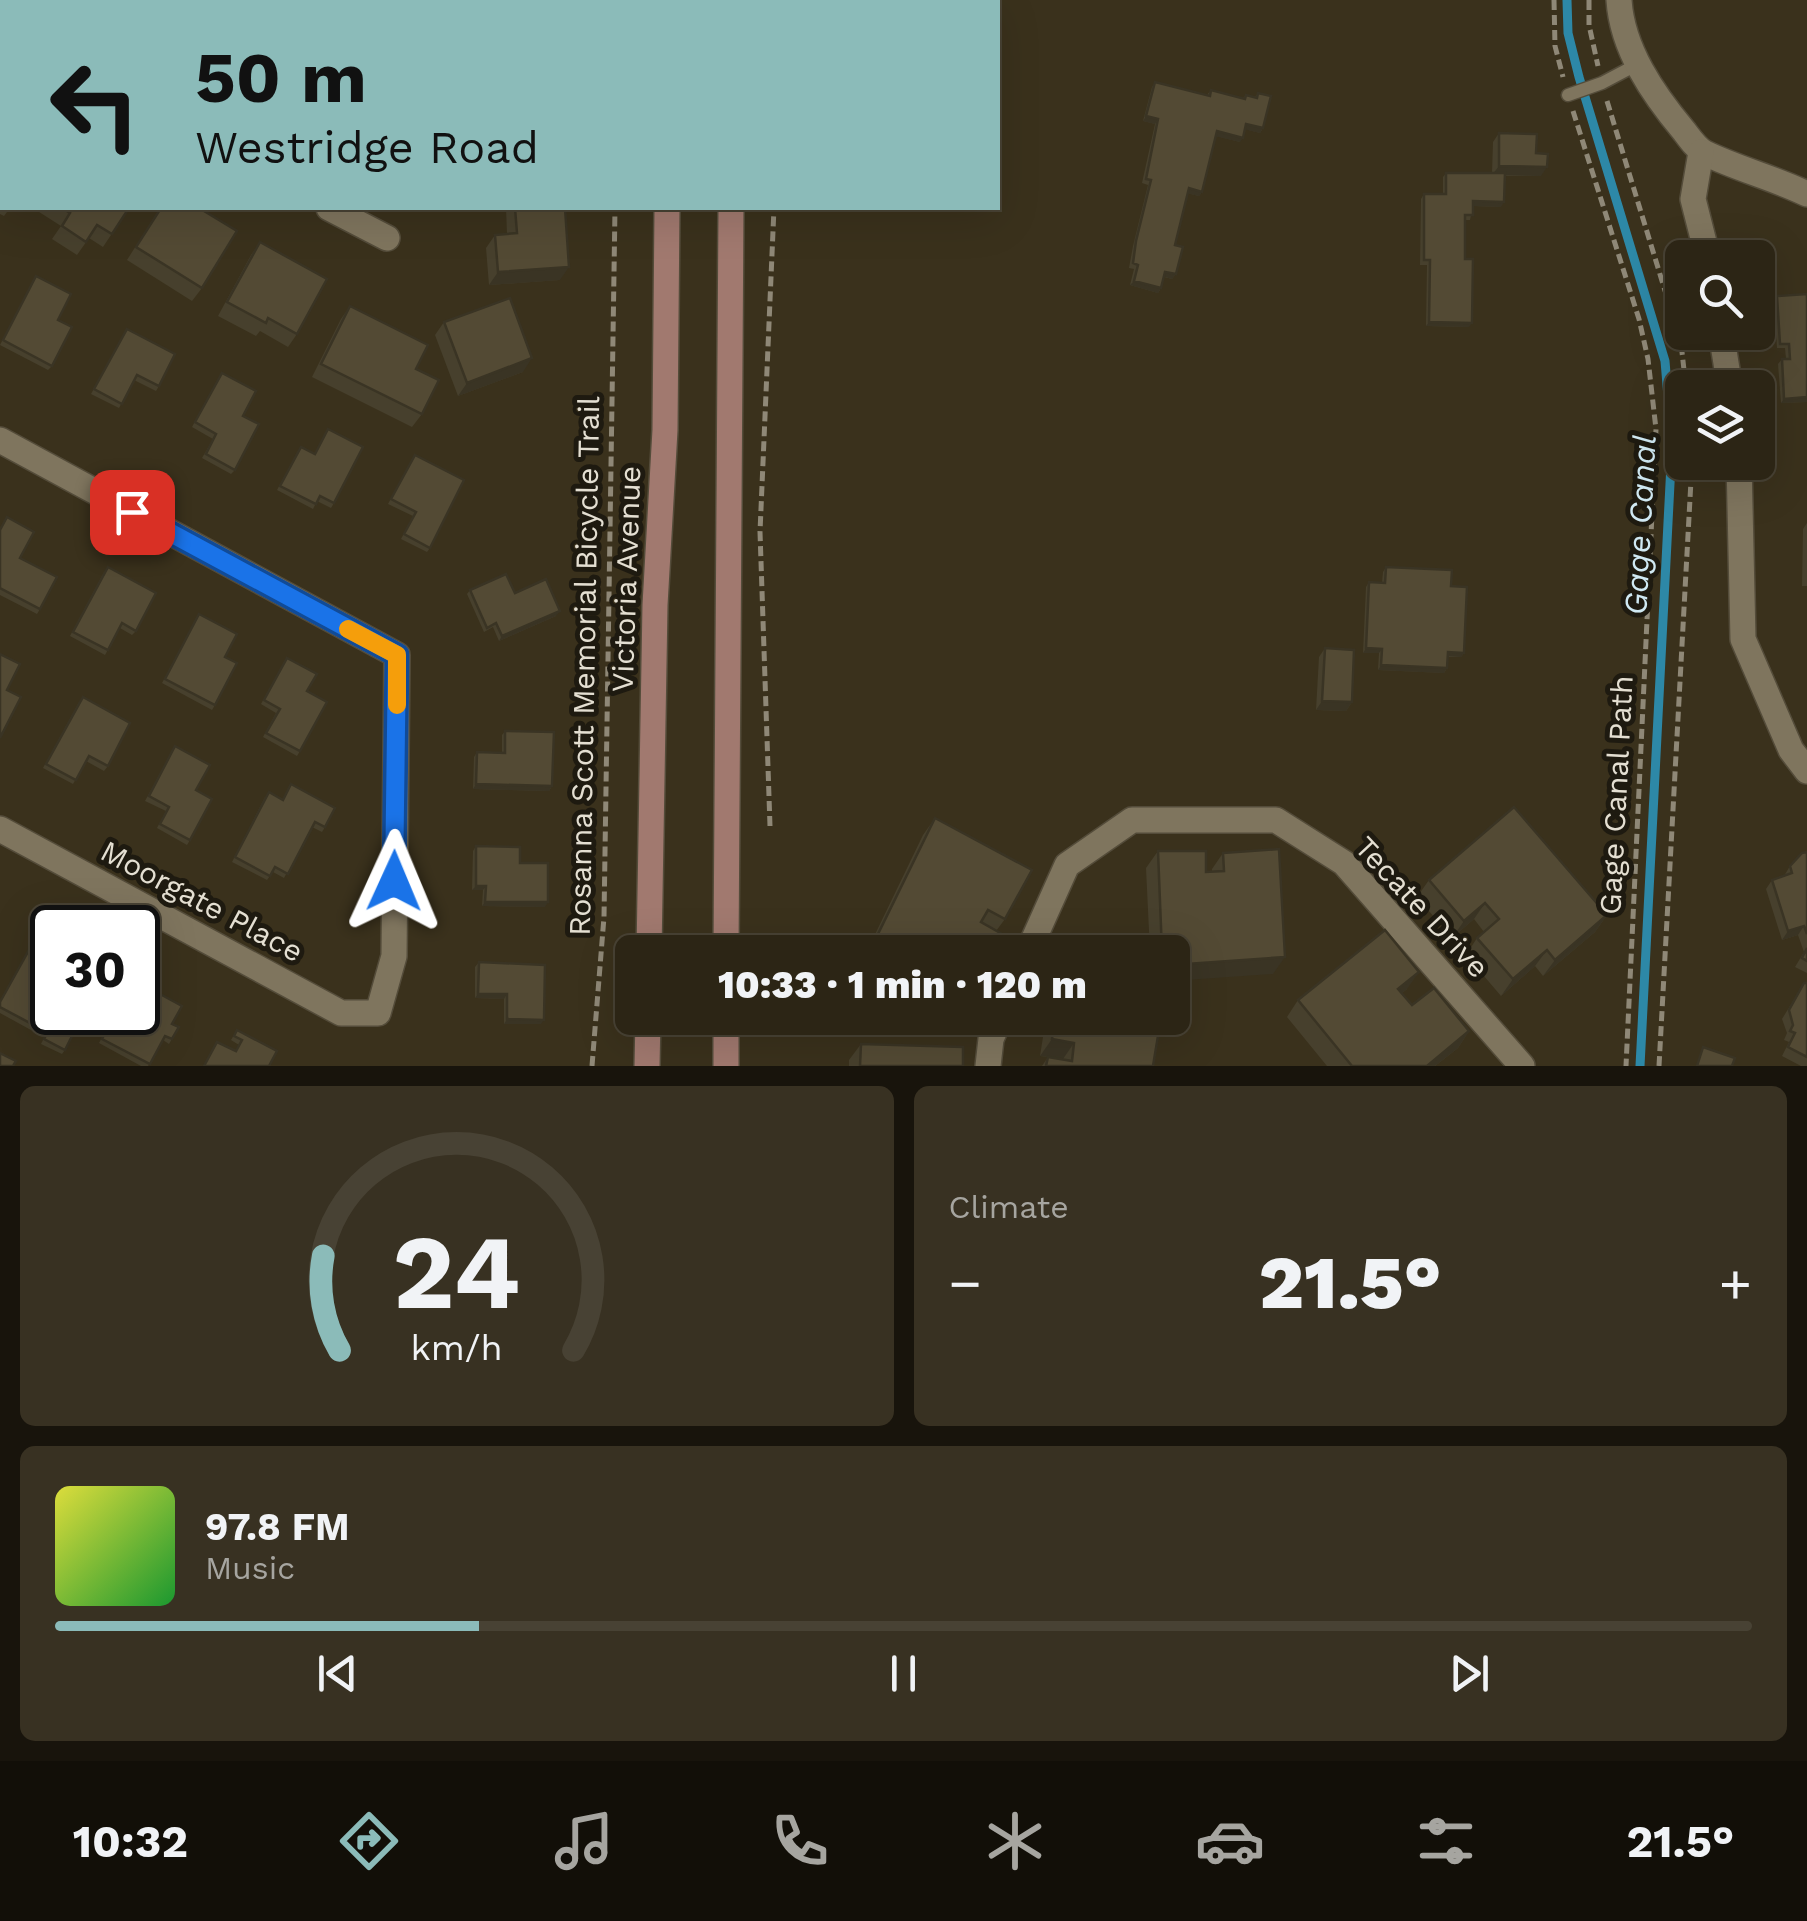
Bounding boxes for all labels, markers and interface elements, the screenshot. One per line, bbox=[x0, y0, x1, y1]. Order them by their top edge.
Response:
text: 50 m bbox=[195, 37, 367, 119]
icon: left bbox=[30, 40, 160, 170]
text: Westridge Road bbox=[195, 121, 539, 174]
map controls bbox=[1665, 240, 1775, 480]
button: search bbox=[1665, 240, 1775, 350]
button: layers bbox=[1665, 370, 1775, 480]
street label: Rosanna Scott Memorial Bicycle Trail bbox=[562, 396, 606, 936]
water label: Gage Canal bbox=[1616, 434, 1664, 616]
street label: Victoria Avenue bbox=[605, 465, 647, 693]
pin bbox=[90, 470, 175, 555]
icon: arrive bbox=[105, 485, 160, 540]
street label: Gage Canal Path bbox=[1592, 674, 1640, 916]
position arrow bbox=[342, 829, 446, 933]
street label: Tecate Drive bbox=[1348, 829, 1496, 985]
street label: Moorgate Place bbox=[95, 833, 309, 969]
speed limit sign: 30 bbox=[30, 905, 160, 1035]
text: 10:33 · 1 min · 120 m bbox=[718, 963, 1087, 1007]
text: Climate bbox=[949, 1188, 1069, 1226]
text: 24 bbox=[393, 1211, 521, 1333]
text: 21.5° bbox=[1259, 1238, 1442, 1326]
text: − bbox=[949, 1251, 982, 1315]
text: + bbox=[1719, 1251, 1752, 1315]
text: km/h bbox=[411, 1327, 503, 1369]
text: 97.8 FM bbox=[205, 1505, 350, 1549]
text: Music bbox=[205, 1549, 295, 1587]
icon: previous bbox=[310, 1646, 365, 1701]
icon: pause bbox=[876, 1646, 931, 1701]
icon: next bbox=[1442, 1646, 1497, 1701]
icon: directions bbox=[334, 1806, 404, 1876]
icon: music bbox=[549, 1806, 619, 1876]
icon: phone bbox=[765, 1806, 835, 1876]
icon: climate bbox=[980, 1806, 1050, 1876]
icon: car bbox=[1195, 1806, 1265, 1876]
icon: filters bbox=[1411, 1806, 1481, 1876]
text: 10:32 bbox=[73, 1815, 188, 1868]
text: 21.5° bbox=[1626, 1815, 1734, 1868]

